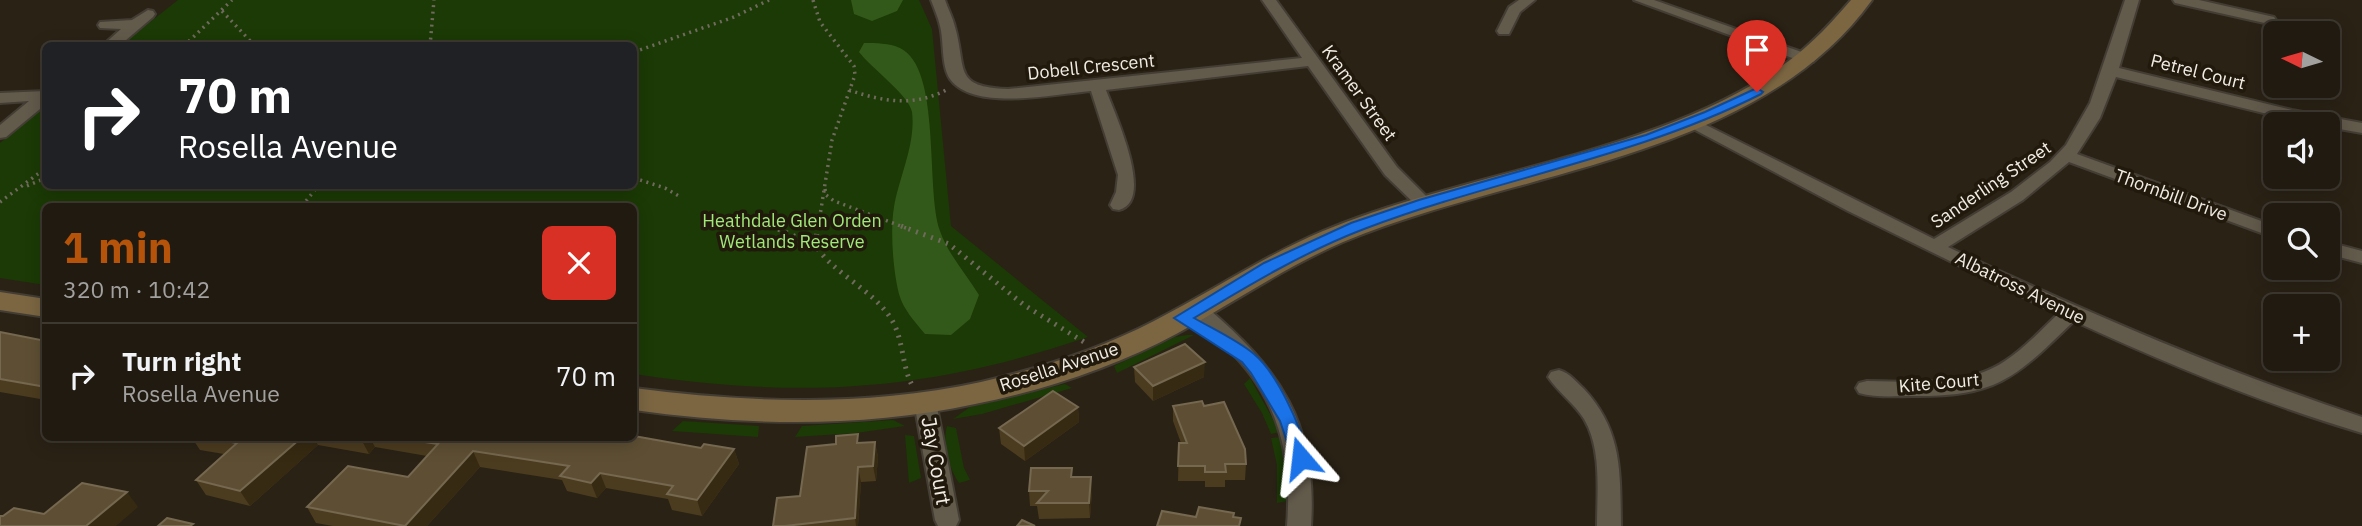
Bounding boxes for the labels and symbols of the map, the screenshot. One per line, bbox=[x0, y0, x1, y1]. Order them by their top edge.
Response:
pin bbox=[1727, 20, 1787, 92]
north arrow bbox=[2263, 21, 2340, 98]
street label: Kramer Street bbox=[1317, 40, 1402, 145]
street label: Dobell Crescent bbox=[1026, 48, 1156, 85]
street label: Petrel Court bbox=[2148, 49, 2248, 94]
street label: Sanderling Street bbox=[1926, 136, 2055, 233]
street label: Thornbill Drive bbox=[2112, 164, 2231, 226]
park label: Heathdale Glen Orden Wetlands Reserve bbox=[702, 209, 882, 253]
street label: Albatross Avenue bbox=[1952, 246, 2089, 329]
street label: Rosella Avenue bbox=[996, 336, 1121, 397]
street label: Kite Court bbox=[1898, 368, 1980, 397]
street label: Jay Court bbox=[915, 414, 959, 507]
position arrow bbox=[1264, 421, 1338, 495]

